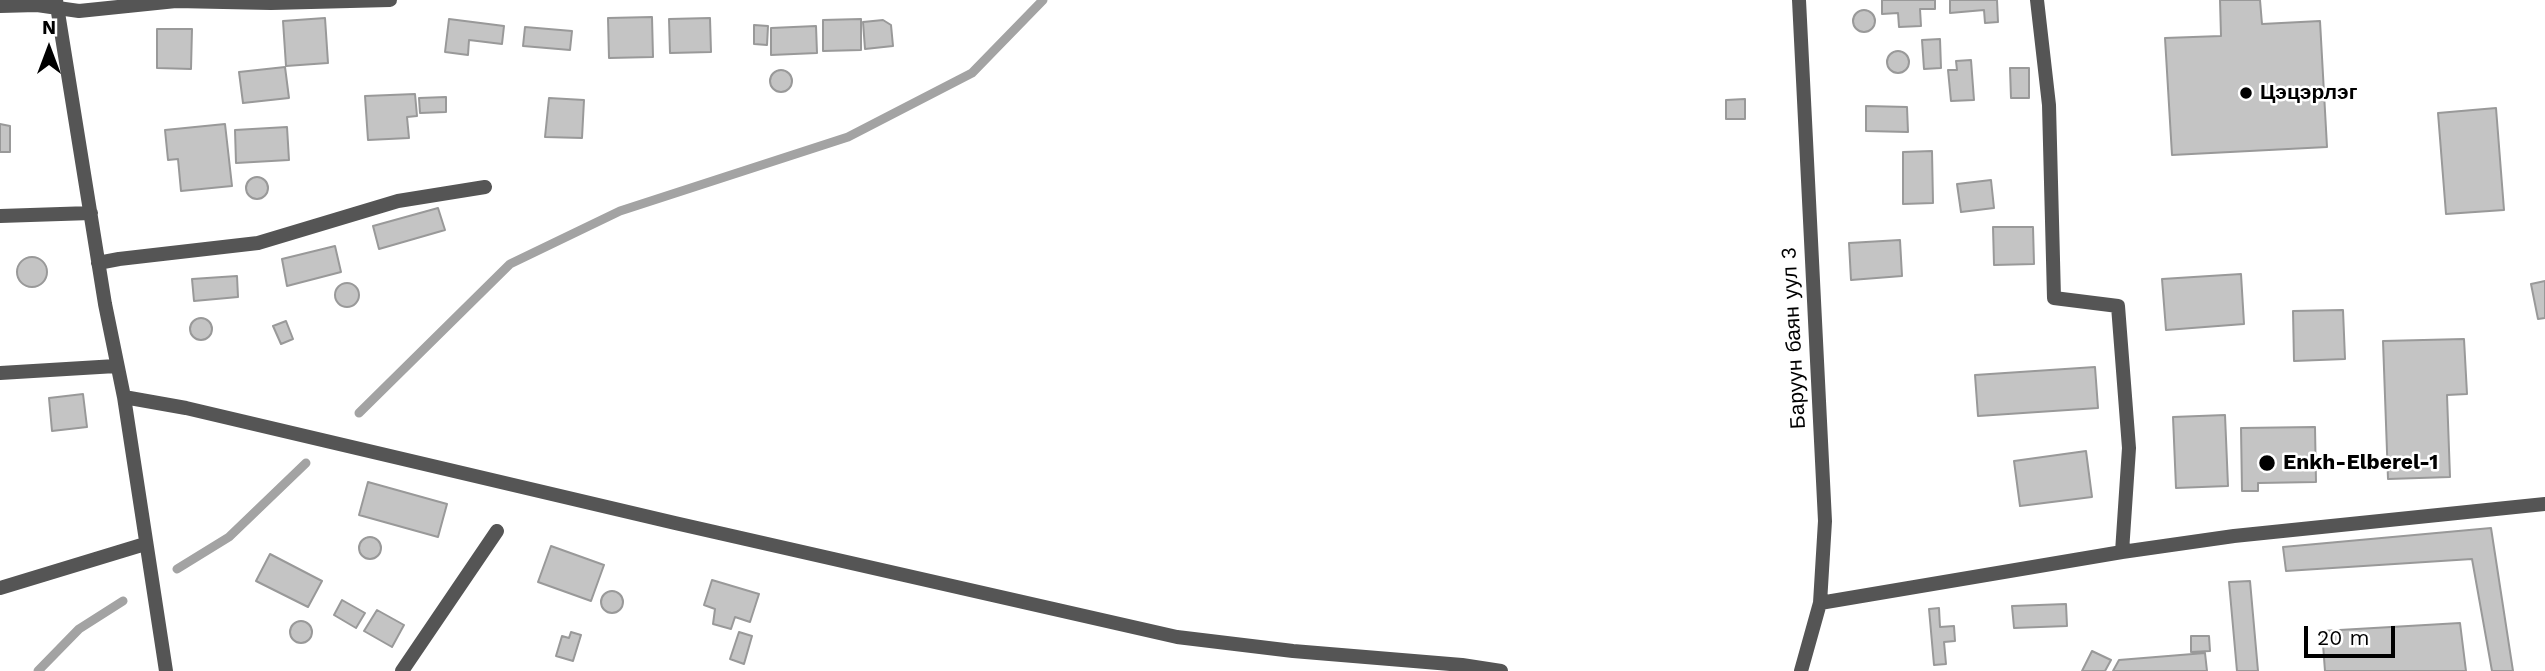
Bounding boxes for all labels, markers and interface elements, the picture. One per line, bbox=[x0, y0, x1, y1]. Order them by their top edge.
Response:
north arrow bbox=[14, 14, 84, 84]
text: N bbox=[42, 16, 56, 39]
place label: Цэцэрлэг bbox=[2260, 80, 2357, 106]
marker: Цэцэрлэг bbox=[2238, 85, 2254, 101]
street label: Баруун баян уул 3 bbox=[1777, 246, 1811, 430]
place label: Enkh-Elberel-1 bbox=[2283, 450, 2438, 476]
marker: Enkh-Elberel-1 bbox=[2257, 453, 2277, 473]
scale bar bbox=[2307, 612, 2398, 656]
text: 20 m bbox=[2317, 625, 2369, 650]

